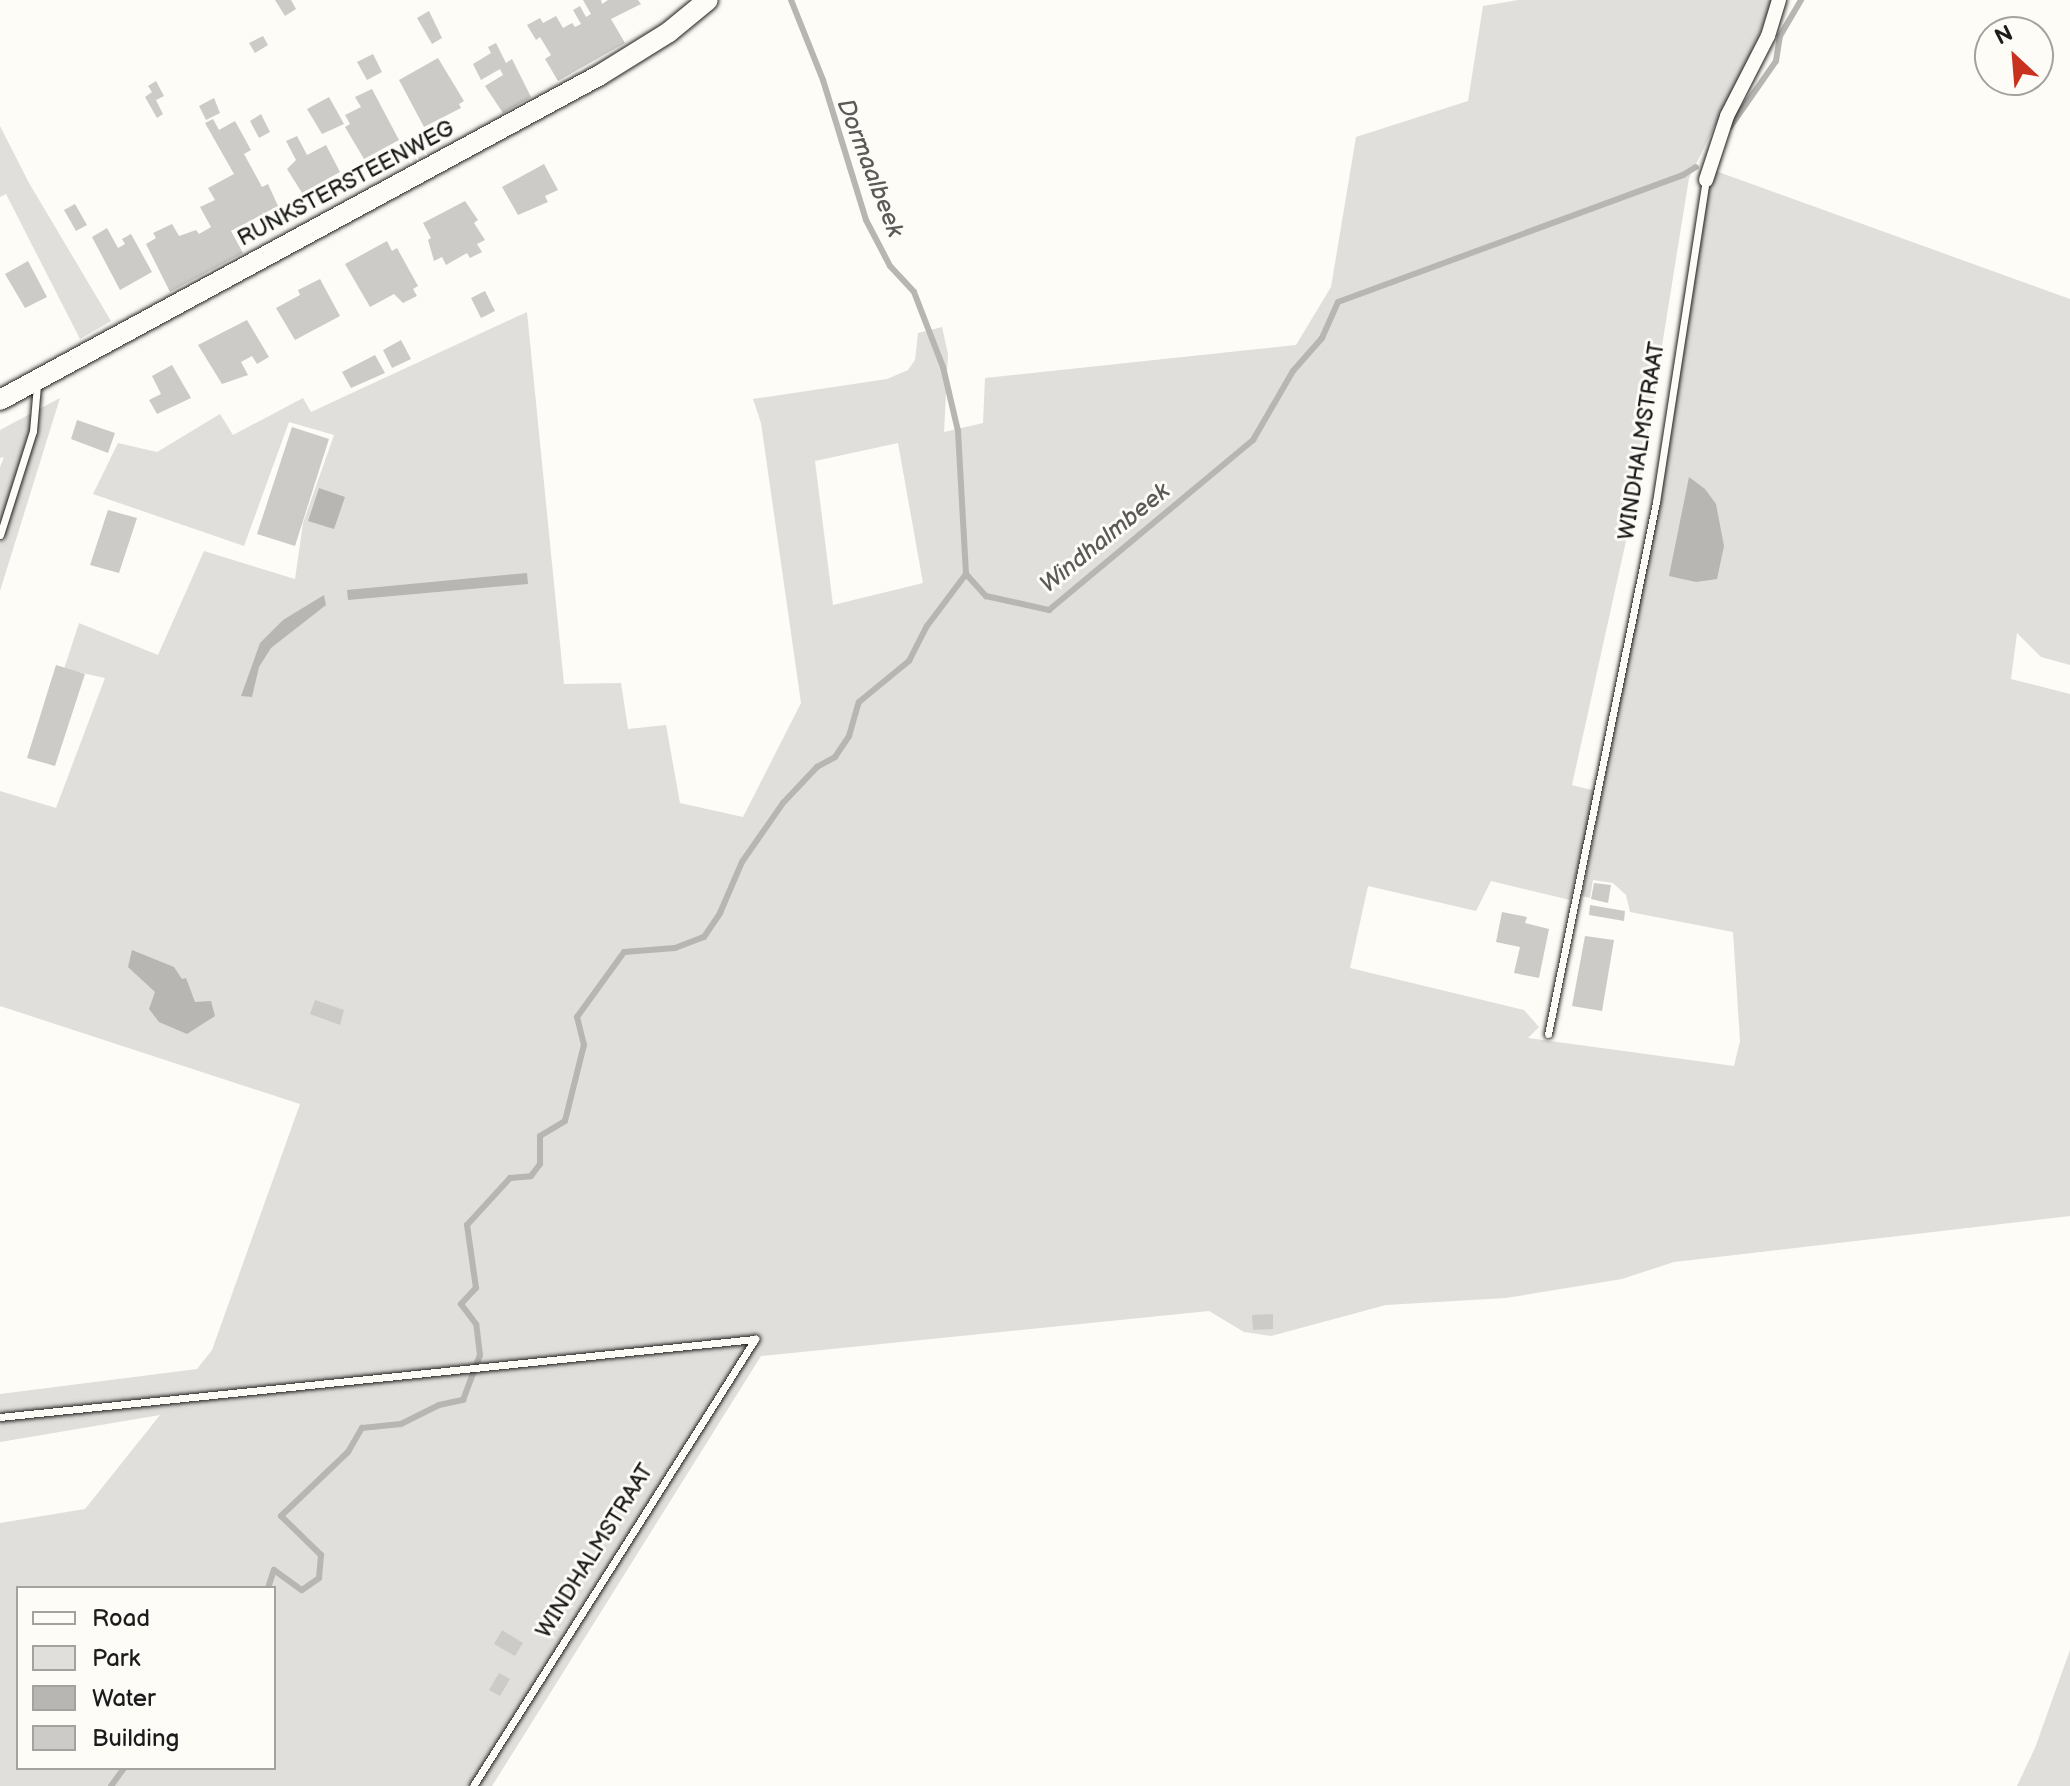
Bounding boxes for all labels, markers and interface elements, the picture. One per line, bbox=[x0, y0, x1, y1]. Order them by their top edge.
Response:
north arrow bbox=[1974, 16, 2054, 96]
text: N bbox=[1991, 20, 2017, 52]
water label: Dormaalbeek bbox=[830, 95, 910, 241]
street label: RUNKSTERSTEENWEG bbox=[233, 116, 459, 252]
street label: WINDHALMSTRAAT bbox=[1613, 340, 1671, 542]
water label: Windhalmbeek bbox=[1034, 477, 1176, 599]
street label: WINDHALMSTRAAT bbox=[531, 1459, 659, 1643]
legend bbox=[16, 1586, 276, 1770]
text: Road bbox=[92, 1604, 150, 1633]
text: Park bbox=[92, 1644, 140, 1673]
text: Water bbox=[92, 1684, 156, 1713]
text: Building bbox=[92, 1724, 179, 1753]

